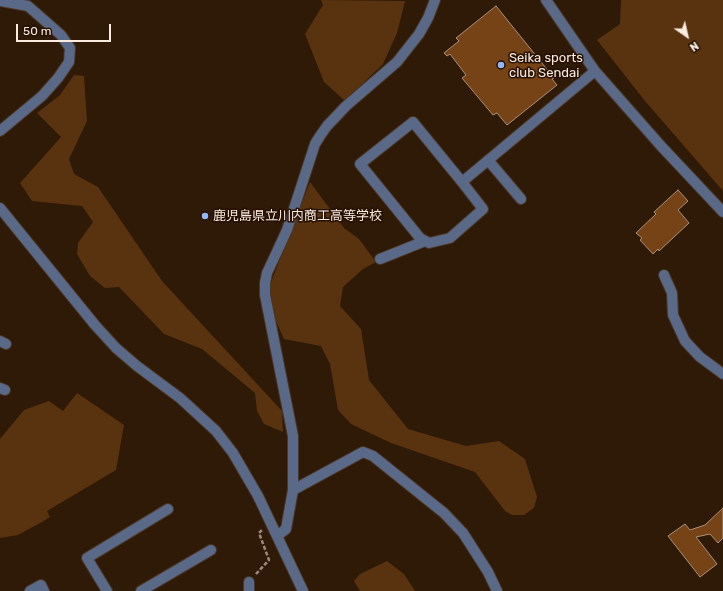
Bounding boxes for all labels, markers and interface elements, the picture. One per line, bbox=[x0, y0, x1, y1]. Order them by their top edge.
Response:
scale bar bbox=[18, 16, 113, 42]
north arrow bbox=[667, 16, 707, 56]
text: 50 m bbox=[23, 24, 51, 38]
text: N bbox=[687, 39, 701, 54]
place label: Seika sports club Sendai bbox=[509, 50, 583, 81]
marker: Seika sports club Sendai bbox=[496, 60, 506, 70]
place label: 鹿児島県立川内商工高等学校 bbox=[213, 208, 382, 224]
marker: 鹿児島県立川内商工高等学校 bbox=[200, 211, 210, 221]

